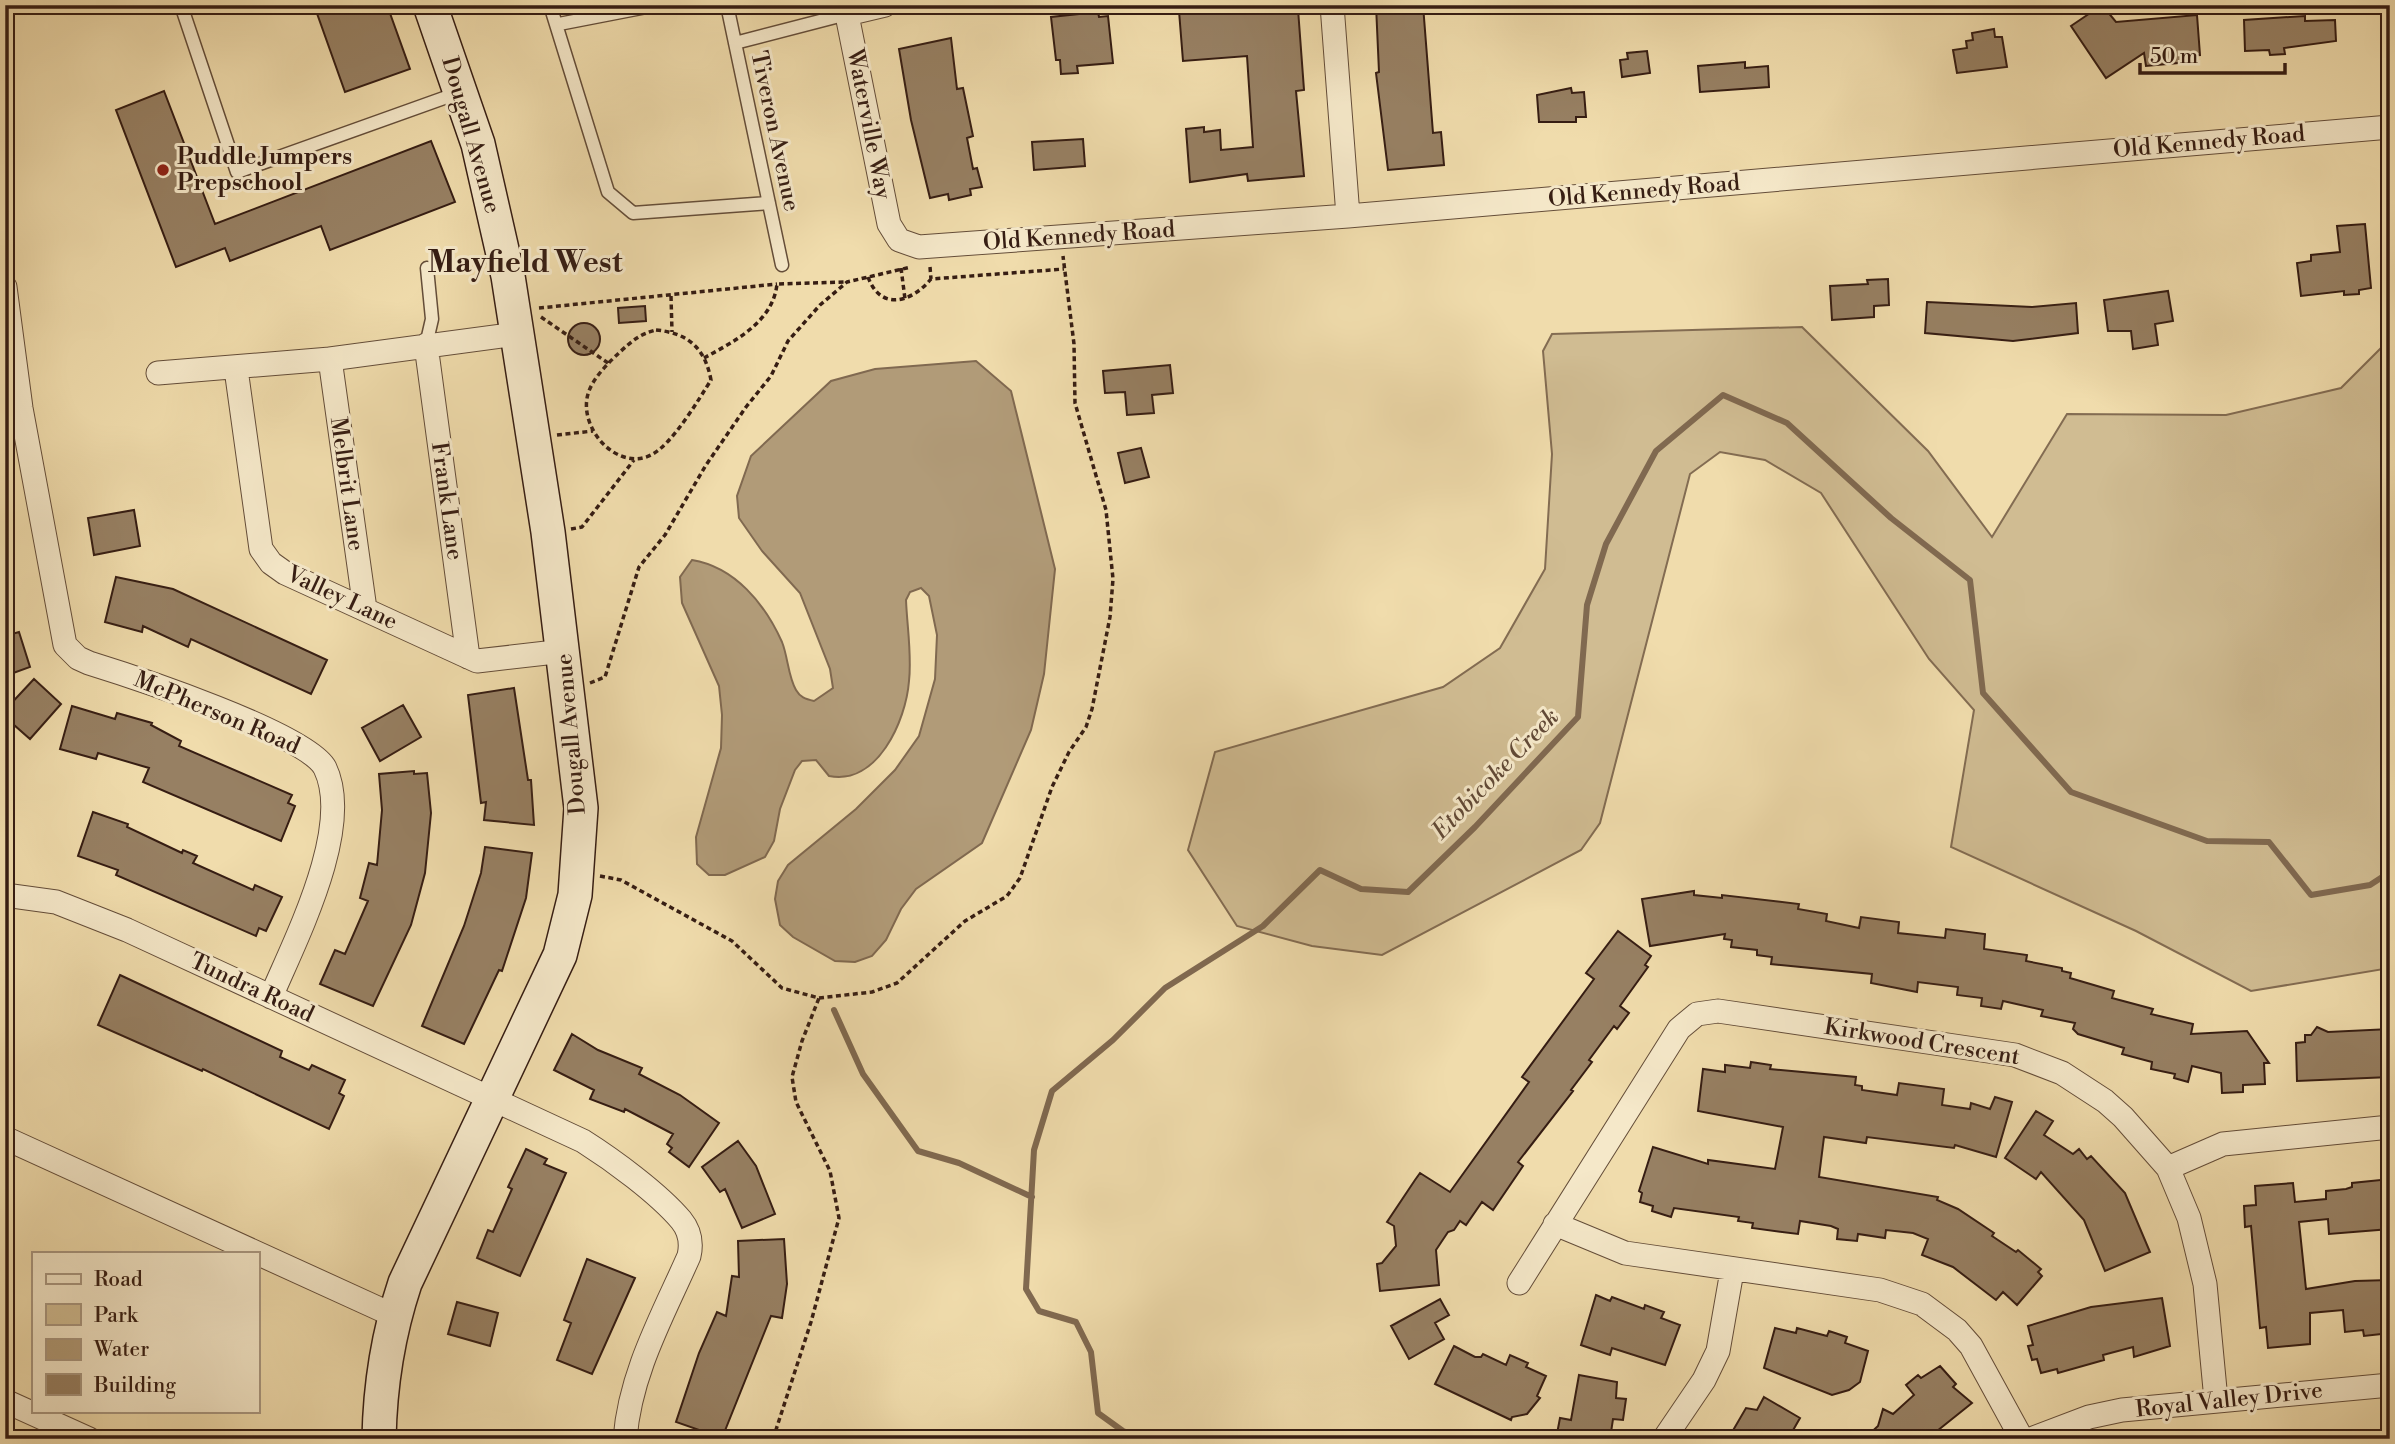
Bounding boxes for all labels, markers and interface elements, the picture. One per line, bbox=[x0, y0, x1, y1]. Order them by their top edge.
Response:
scale bar bbox=[2140, 32, 2285, 76]
text: 50 m bbox=[2150, 44, 2198, 70]
street label: Waterville Way bbox=[841, 45, 897, 202]
street label: Tiveron Avenue bbox=[744, 48, 806, 214]
street label: Dougall Avenue bbox=[435, 53, 507, 217]
street label: Old Kennedy Road bbox=[2112, 120, 2306, 164]
place label: Puddle Jumpers Prepschool bbox=[177, 143, 352, 197]
marker: Puddle Jumpers Prepschool bbox=[155, 162, 171, 178]
street label: Old Kennedy Road bbox=[1547, 169, 1741, 213]
street label: Old Kennedy Road bbox=[982, 215, 1176, 257]
district label: Mayfield West bbox=[427, 244, 623, 282]
street label: Melbrit Lane bbox=[324, 415, 370, 553]
street label: Frank Lane bbox=[425, 440, 469, 562]
street label: Valley Lane bbox=[281, 560, 402, 636]
street label: Dougall Avenue bbox=[550, 652, 592, 816]
street label: McPherson Road bbox=[130, 665, 304, 761]
water label: Etobicoke Creek bbox=[1426, 702, 1566, 846]
street label: Tundra Road bbox=[185, 947, 319, 1029]
street label: Kirkwood Crescent bbox=[1822, 1013, 2022, 1071]
legend bbox=[32, 1252, 259, 1412]
text: Road bbox=[94, 1267, 143, 1293]
text: Park bbox=[94, 1303, 139, 1329]
text: Water bbox=[93, 1337, 149, 1363]
text: Building bbox=[93, 1373, 176, 1399]
street label: Royal Valley Drive bbox=[2134, 1376, 2324, 1424]

